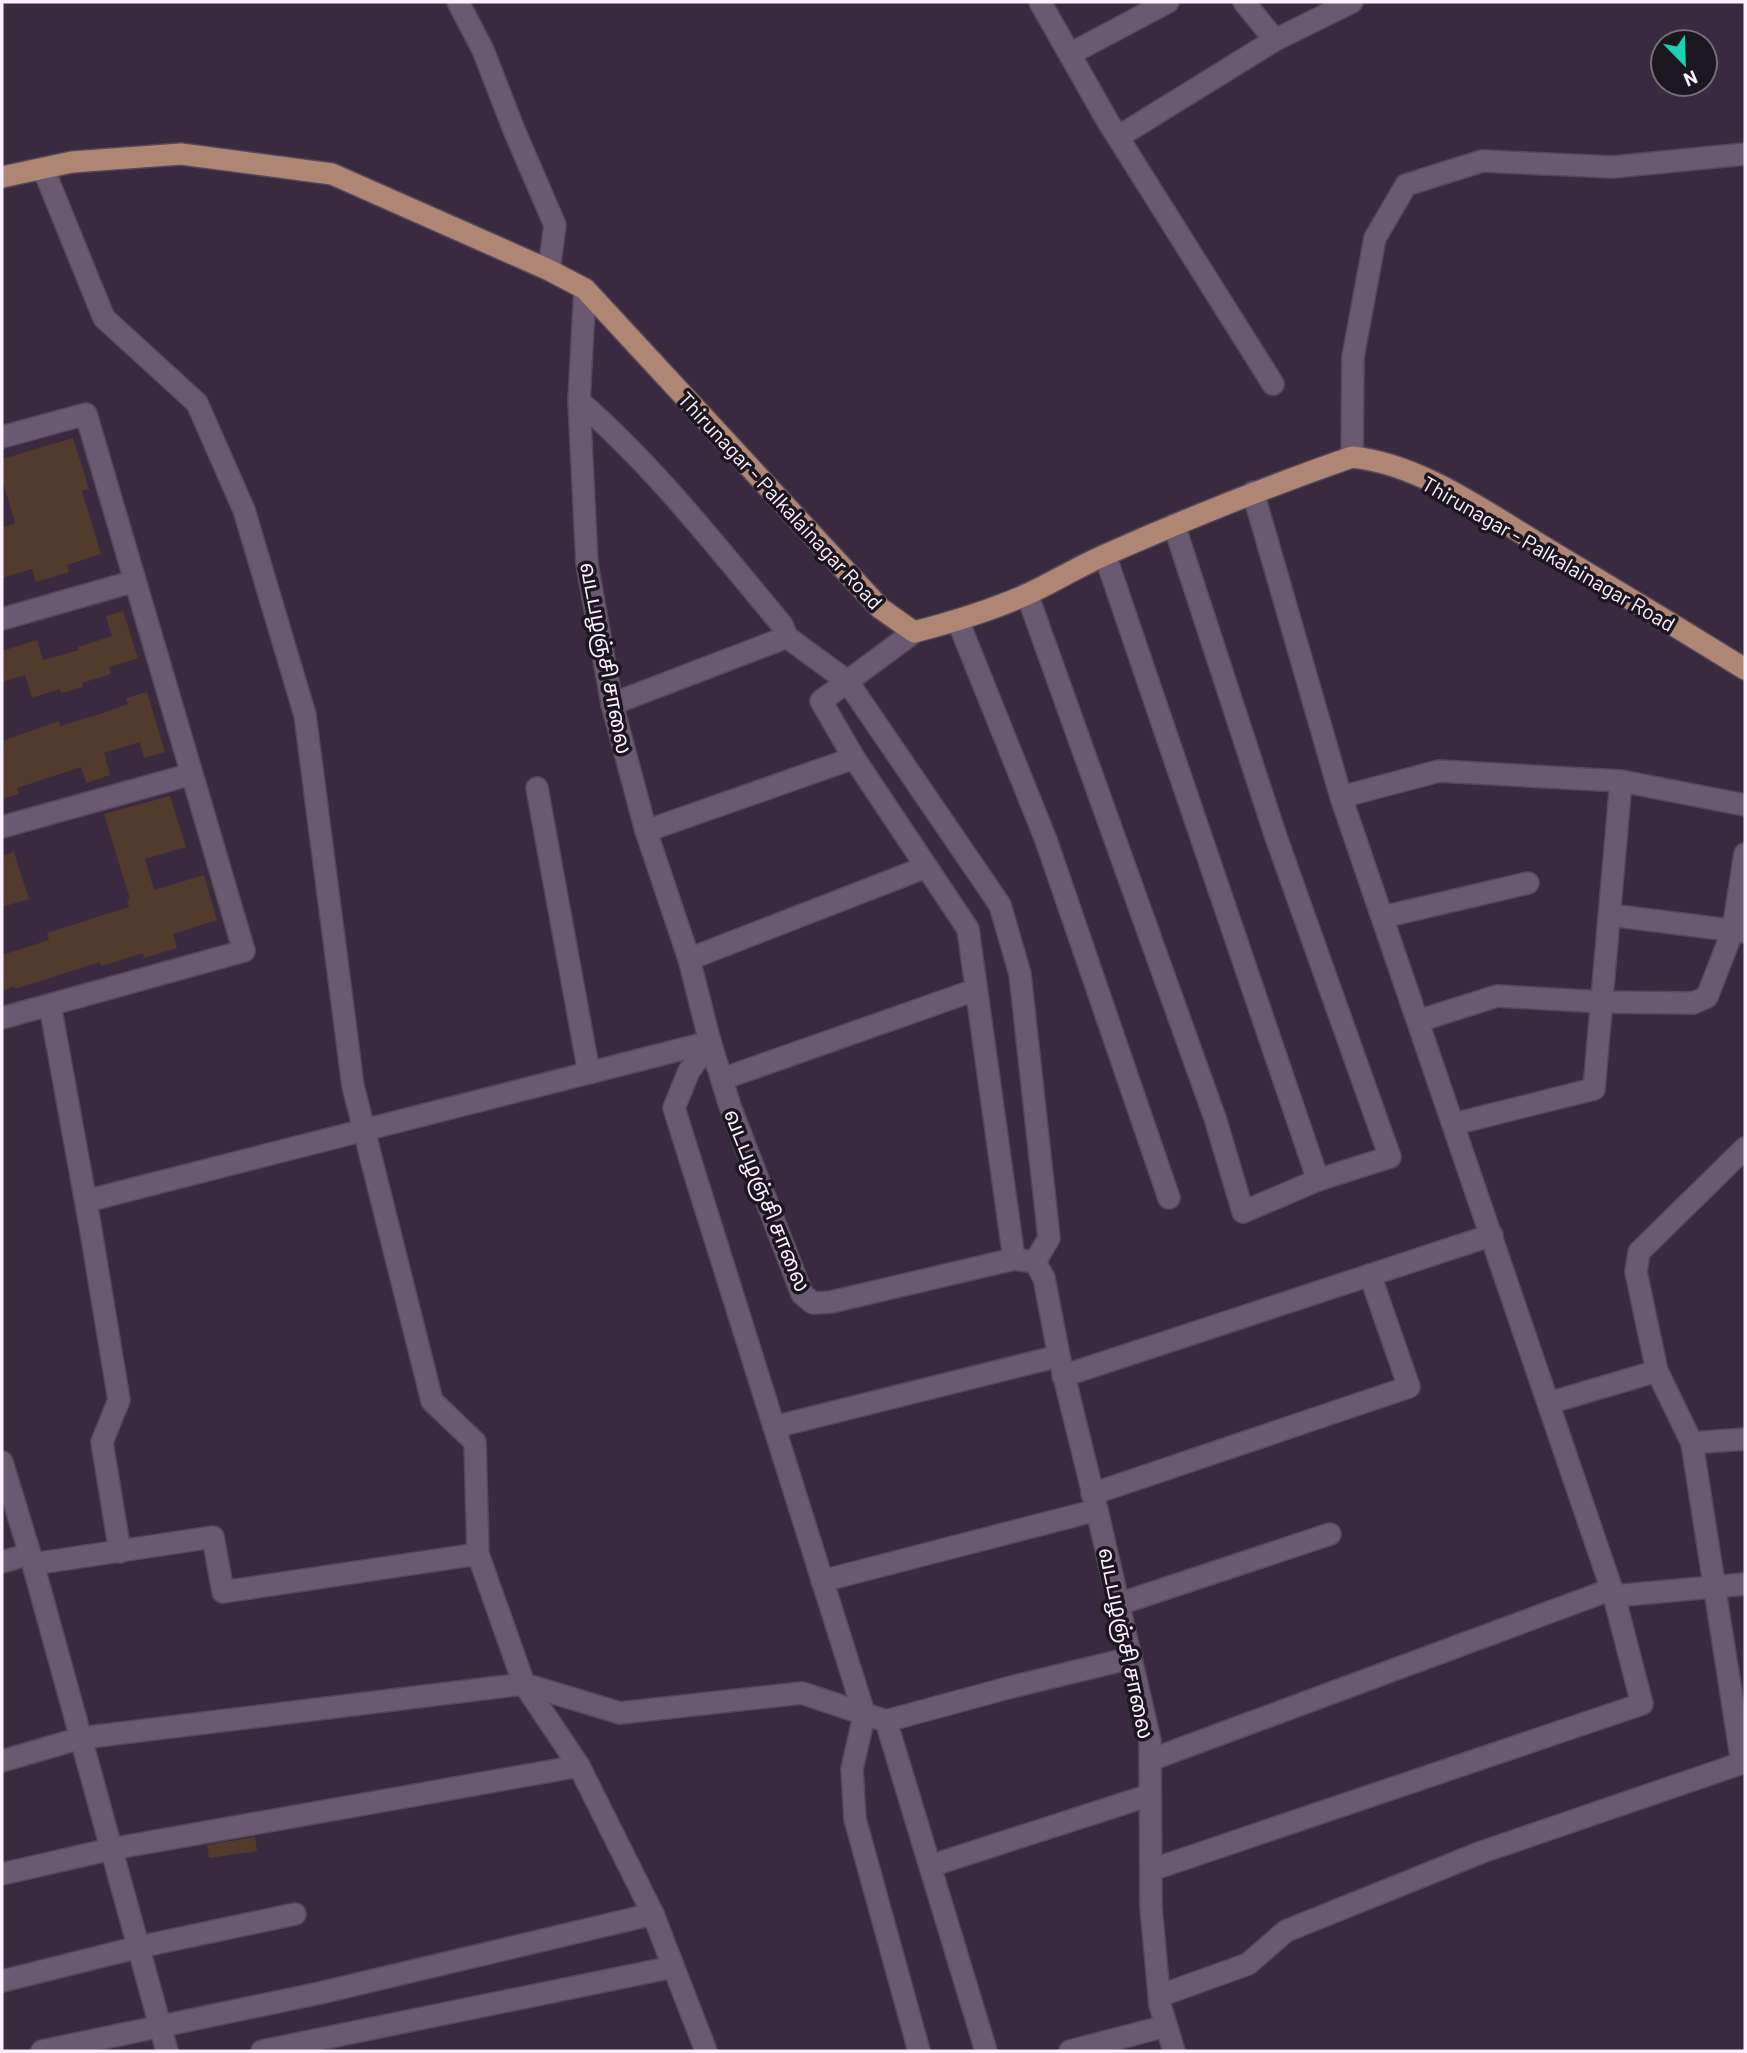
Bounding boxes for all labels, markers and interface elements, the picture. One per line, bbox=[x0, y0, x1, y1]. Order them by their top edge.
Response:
north arrow bbox=[1649, 28, 1719, 98]
text: N bbox=[1681, 66, 1701, 92]
street label: Thirunagar - Palkalainagar Road bbox=[674, 386, 888, 614]
street label: Thirunagar - Palkalainagar Road bbox=[1418, 470, 1680, 636]
street label: வடபழஞ்சி சாலை bbox=[573, 560, 638, 757]
street label: வடபழஞ்சி சாலை bbox=[717, 1105, 816, 1296]
street label: வடபழஞ்சி சாலை bbox=[1092, 1545, 1159, 1741]

